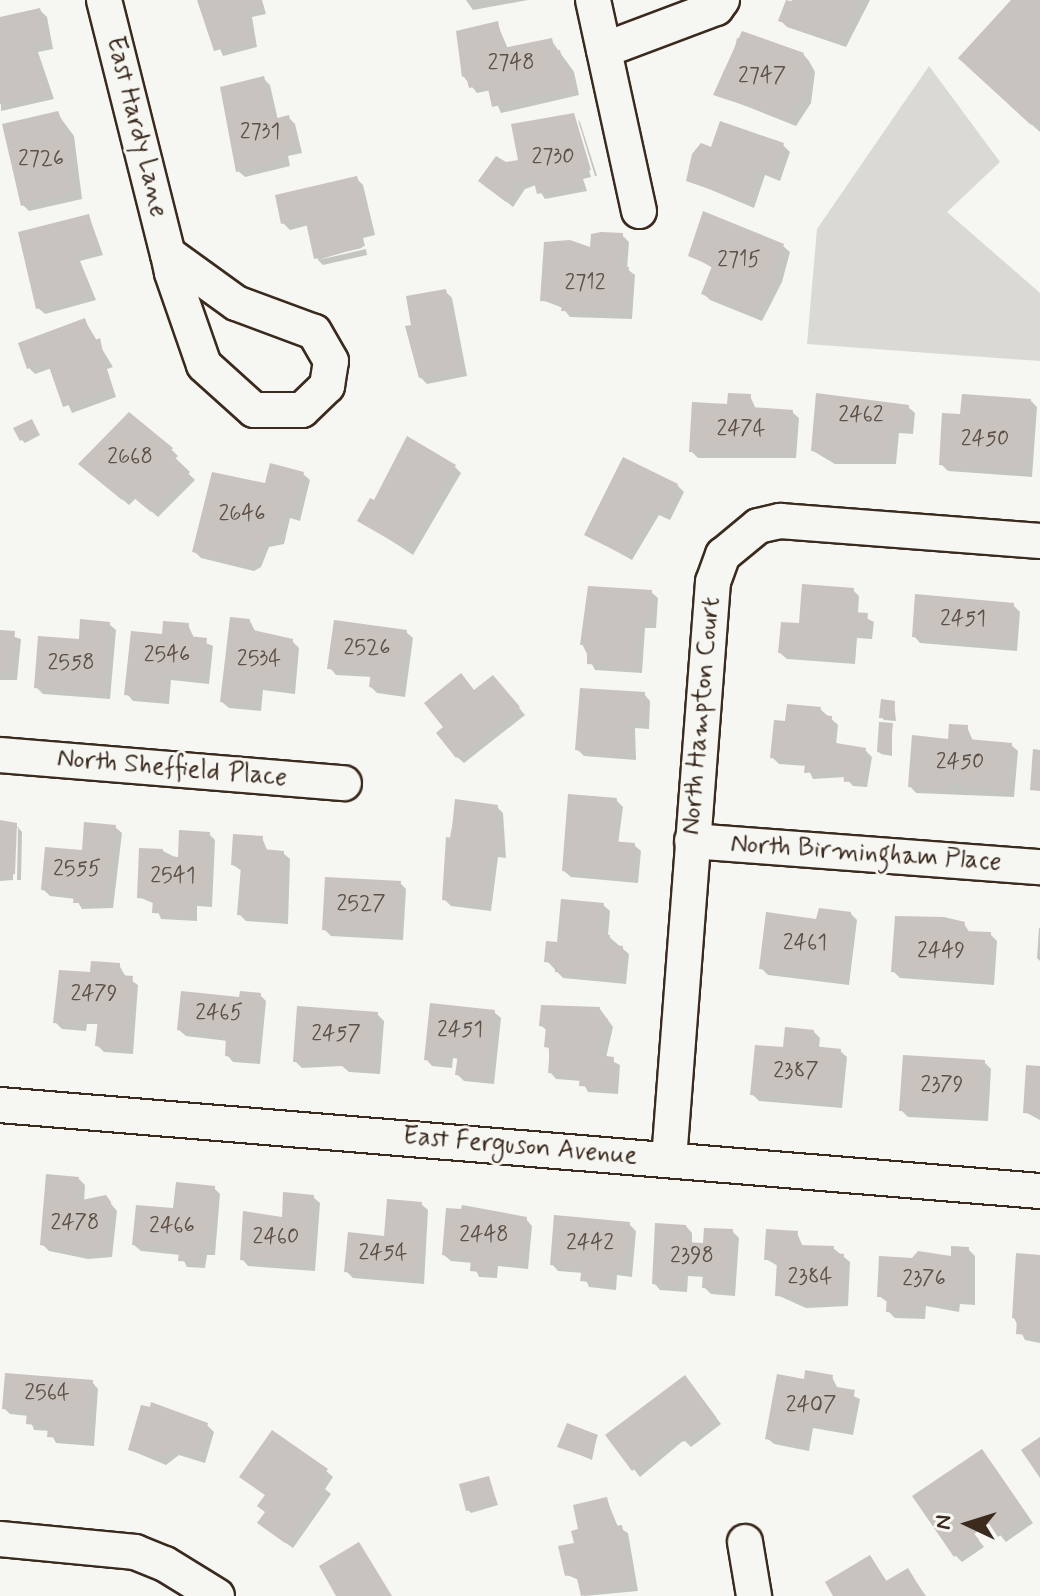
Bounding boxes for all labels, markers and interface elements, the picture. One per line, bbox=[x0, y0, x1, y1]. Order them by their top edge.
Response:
street label: East Hardy Lane bbox=[99, 35, 173, 219]
house number: 2748 bbox=[487, 51, 535, 77]
house number: 2747 bbox=[738, 64, 786, 90]
house number: 2731 bbox=[240, 120, 280, 146]
house number: 2730 bbox=[531, 145, 575, 171]
house number: 2726 bbox=[18, 147, 64, 173]
house number: 2715 bbox=[717, 248, 761, 274]
house number: 2712 bbox=[564, 271, 606, 297]
house number: 2462 bbox=[838, 403, 884, 429]
house number: 2474 bbox=[716, 417, 766, 443]
house number: 2450 bbox=[961, 427, 1009, 453]
house number: 2668 bbox=[107, 445, 153, 471]
house number: 2646 bbox=[218, 502, 266, 528]
street label: North Hampton Court bbox=[676, 594, 728, 838]
house number: 2451 bbox=[940, 607, 986, 633]
house number: 2526 bbox=[344, 636, 390, 662]
house number: 2546 bbox=[144, 643, 190, 669]
house number: 2534 bbox=[237, 647, 281, 673]
house number: 2558 bbox=[47, 651, 95, 677]
street label: North Sheffield Place bbox=[57, 744, 287, 794]
house number: 2450 bbox=[936, 750, 984, 776]
street label: North Birmingham Place bbox=[729, 829, 1003, 879]
house number: 2555 bbox=[53, 857, 101, 883]
house number: 2541 bbox=[150, 864, 196, 890]
house number: 2527 bbox=[337, 892, 385, 918]
house number: 2461 bbox=[783, 931, 827, 957]
house number: 2449 bbox=[917, 939, 965, 965]
house number: 2479 bbox=[70, 982, 118, 1008]
house number: 2465 bbox=[195, 1001, 243, 1027]
house number: 2451 bbox=[437, 1018, 483, 1044]
house number: 2457 bbox=[311, 1022, 361, 1048]
house number: 2387 bbox=[773, 1059, 819, 1085]
house number: 2379 bbox=[920, 1073, 964, 1099]
street label: East Ferguson Avenue bbox=[401, 1121, 639, 1173]
house number: 2478 bbox=[51, 1211, 99, 1237]
house number: 2466 bbox=[149, 1214, 195, 1240]
house number: 2448 bbox=[459, 1223, 509, 1249]
house number: 2460 bbox=[253, 1225, 299, 1251]
house number: 2442 bbox=[566, 1231, 614, 1257]
house number: 2454 bbox=[358, 1241, 408, 1267]
house number: 2398 bbox=[670, 1244, 714, 1270]
house number: 2384 bbox=[788, 1265, 832, 1291]
house number: 2376 bbox=[902, 1267, 946, 1293]
house number: 2564 bbox=[24, 1381, 70, 1407]
house number: 2407 bbox=[786, 1393, 836, 1419]
north arrow bbox=[928, 1484, 1008, 1564]
text: N bbox=[930, 1514, 959, 1531]

